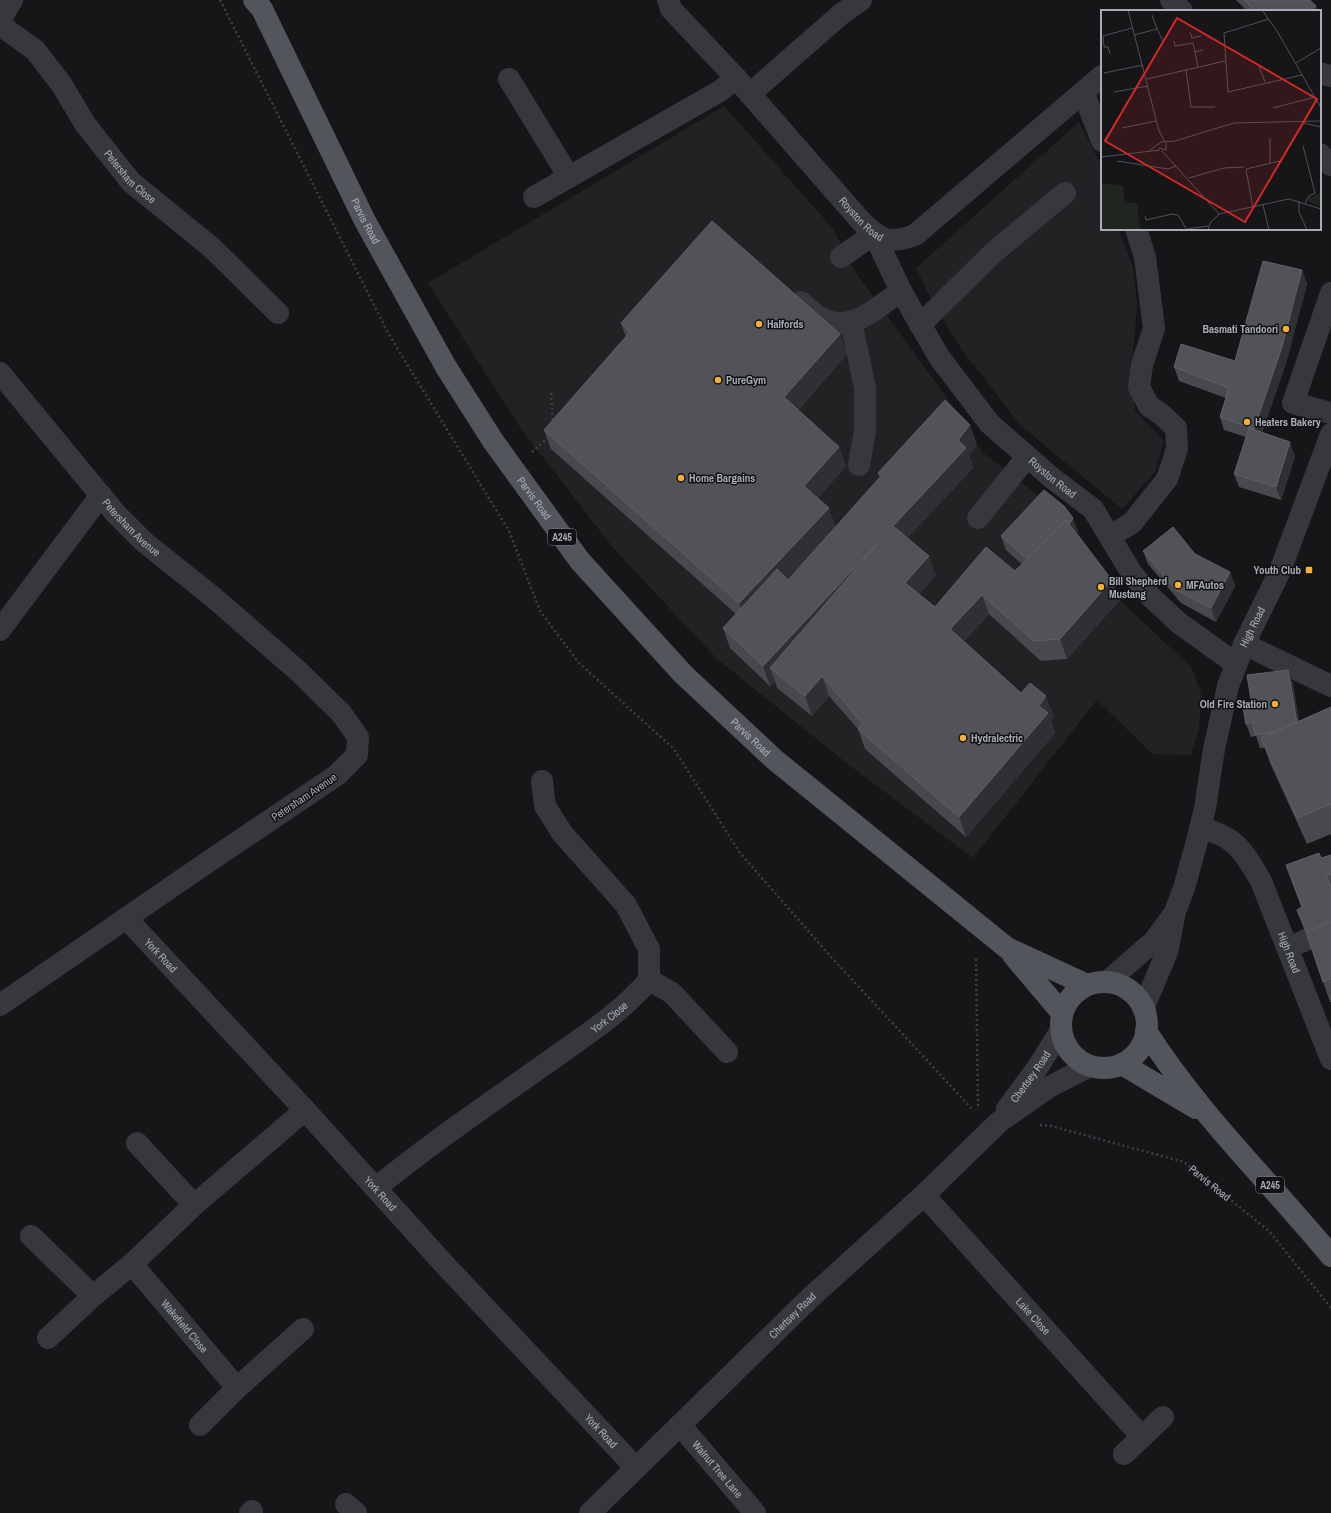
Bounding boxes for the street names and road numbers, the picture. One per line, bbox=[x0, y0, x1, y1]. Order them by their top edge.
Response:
street label: Petersham Close bbox=[101, 147, 159, 206]
street label: Royston Road bbox=[836, 194, 886, 244]
street label: Parvis Road bbox=[348, 196, 383, 246]
street label: Royston Road bbox=[1026, 454, 1079, 501]
street label: Parvis Road bbox=[514, 474, 555, 522]
street label: Petersham Avenue bbox=[99, 496, 163, 559]
road number: A245 bbox=[548, 529, 576, 545]
street label: High Road bbox=[1236, 605, 1268, 650]
street label: Parvis Road bbox=[728, 715, 774, 759]
street label: Petersham Avenue bbox=[269, 770, 339, 824]
street label: High Road bbox=[1275, 930, 1303, 975]
street label: York Road bbox=[141, 935, 180, 975]
street label: York Close bbox=[588, 998, 631, 1036]
street label: Chertsey Road bbox=[1007, 1048, 1053, 1105]
street label: Parvis Road bbox=[1186, 1162, 1233, 1204]
street label: York Road bbox=[361, 1173, 400, 1214]
road number: A245 bbox=[1256, 1177, 1284, 1193]
street label: Chertsey Road bbox=[766, 1289, 819, 1341]
street label: Lake Close bbox=[1013, 1295, 1053, 1338]
street label: Wakefield Close bbox=[158, 1297, 211, 1356]
street label: York Road bbox=[582, 1411, 620, 1451]
street label: Walnut Tree Lane bbox=[689, 1438, 746, 1501]

